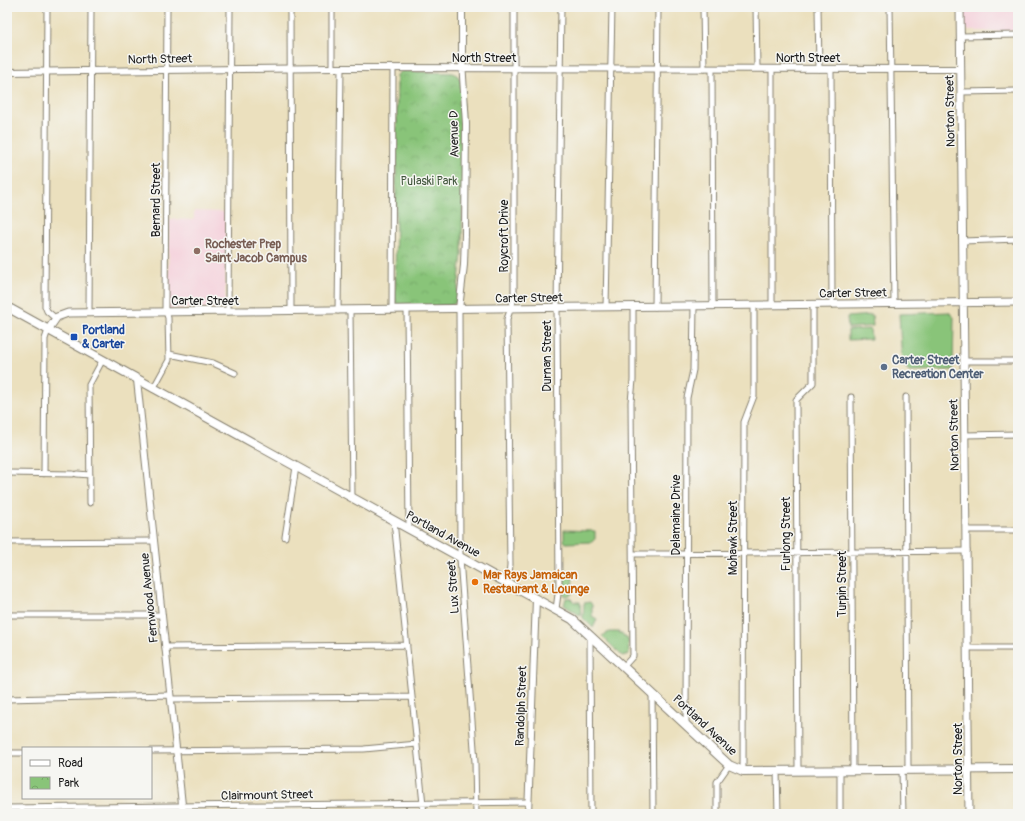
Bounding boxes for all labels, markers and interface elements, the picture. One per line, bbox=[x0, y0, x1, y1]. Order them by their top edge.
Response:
street label: North Street bbox=[128, 51, 193, 68]
street label: North Street bbox=[452, 51, 516, 66]
street label: North Street bbox=[776, 51, 840, 66]
street label: Norton Street bbox=[942, 75, 959, 147]
street label: Avenue D bbox=[447, 110, 462, 158]
street label: Bernard Street bbox=[149, 163, 164, 237]
park label: Pulaski Park bbox=[400, 174, 458, 189]
street label: Roycroft Drive bbox=[497, 199, 512, 273]
place label: Rochester Prep Saint Jacob Campus bbox=[205, 237, 307, 266]
marker: Rochester Prep Saint Jacob Campus bbox=[192, 246, 202, 256]
street label: Carter Street bbox=[819, 285, 887, 302]
street label: Carter Street bbox=[495, 290, 563, 307]
street label: Carter Street bbox=[171, 294, 239, 309]
street label: Durnan Street bbox=[540, 320, 555, 392]
place label: Portland & Carter bbox=[82, 323, 125, 352]
marker: Portland & Carter bbox=[69, 332, 79, 342]
place label: Carter Street Recreation Center bbox=[892, 353, 984, 382]
marker: Carter Street Recreation Center bbox=[879, 362, 889, 372]
street label: Norton Street bbox=[946, 399, 963, 471]
street label: Delamaine Drive bbox=[669, 474, 684, 556]
street label: Furlong Street bbox=[779, 496, 794, 571]
street label: Mohawk Street bbox=[726, 501, 741, 575]
street label: Portland Avenue bbox=[403, 508, 483, 561]
street label: Turpin Street bbox=[835, 551, 850, 617]
street label: Fernwood Avenue bbox=[137, 552, 162, 644]
street label: Lux Street bbox=[444, 559, 463, 614]
place label: Mar Rays Jamaican Restaurant & Lounge bbox=[483, 568, 590, 597]
marker: Mar Rays Jamaican Restaurant & Lounge bbox=[470, 577, 480, 587]
street label: Randolph Street bbox=[513, 665, 530, 746]
street label: Portland Avenue bbox=[669, 692, 740, 759]
street label: Norton Street bbox=[951, 723, 966, 795]
legend bbox=[22, 747, 152, 799]
text: Road bbox=[58, 756, 83, 771]
text: Park bbox=[58, 776, 79, 791]
street label: Clairmount Street bbox=[221, 787, 313, 804]

